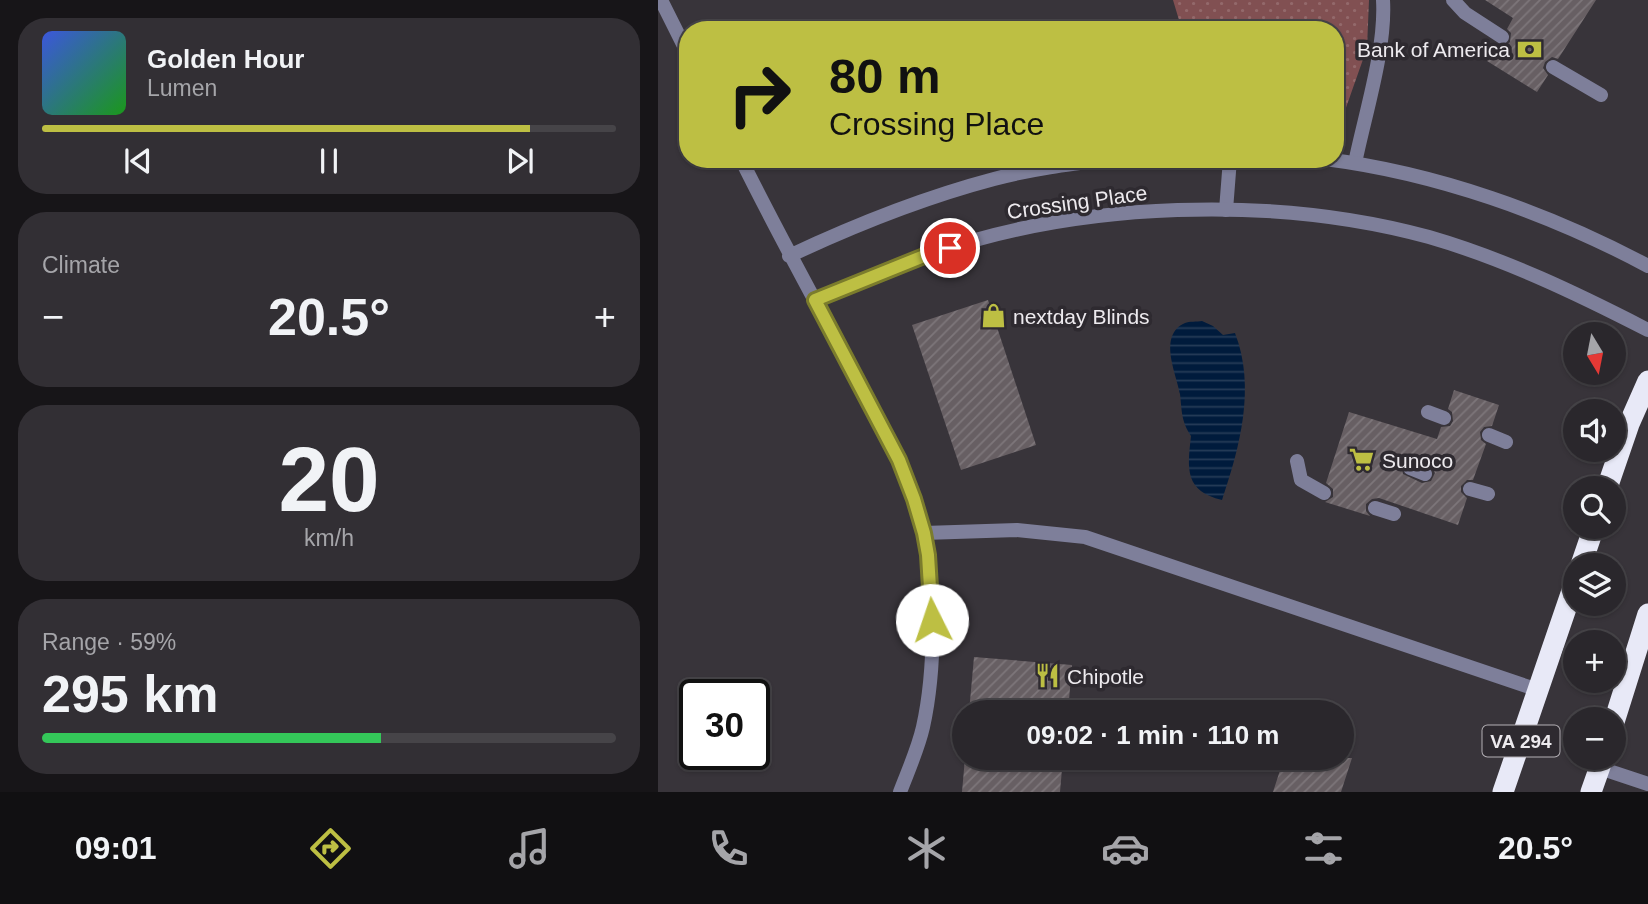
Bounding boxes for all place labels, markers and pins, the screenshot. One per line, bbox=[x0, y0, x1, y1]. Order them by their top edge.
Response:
bank icon: Bank of America bbox=[1516, 35, 1544, 63]
place label: Bank of America bbox=[1357, 38, 1510, 61]
pin bbox=[920, 218, 980, 278]
shop icon: nextday Blinds bbox=[979, 302, 1007, 330]
place label: nextday Blinds bbox=[1013, 305, 1150, 328]
supermarket icon: Sunoco bbox=[1348, 446, 1376, 474]
place label: Sunoco bbox=[1382, 449, 1453, 472]
restaurant icon: Chipotle bbox=[1033, 662, 1061, 690]
place label: Chipotle bbox=[1067, 665, 1144, 688]

